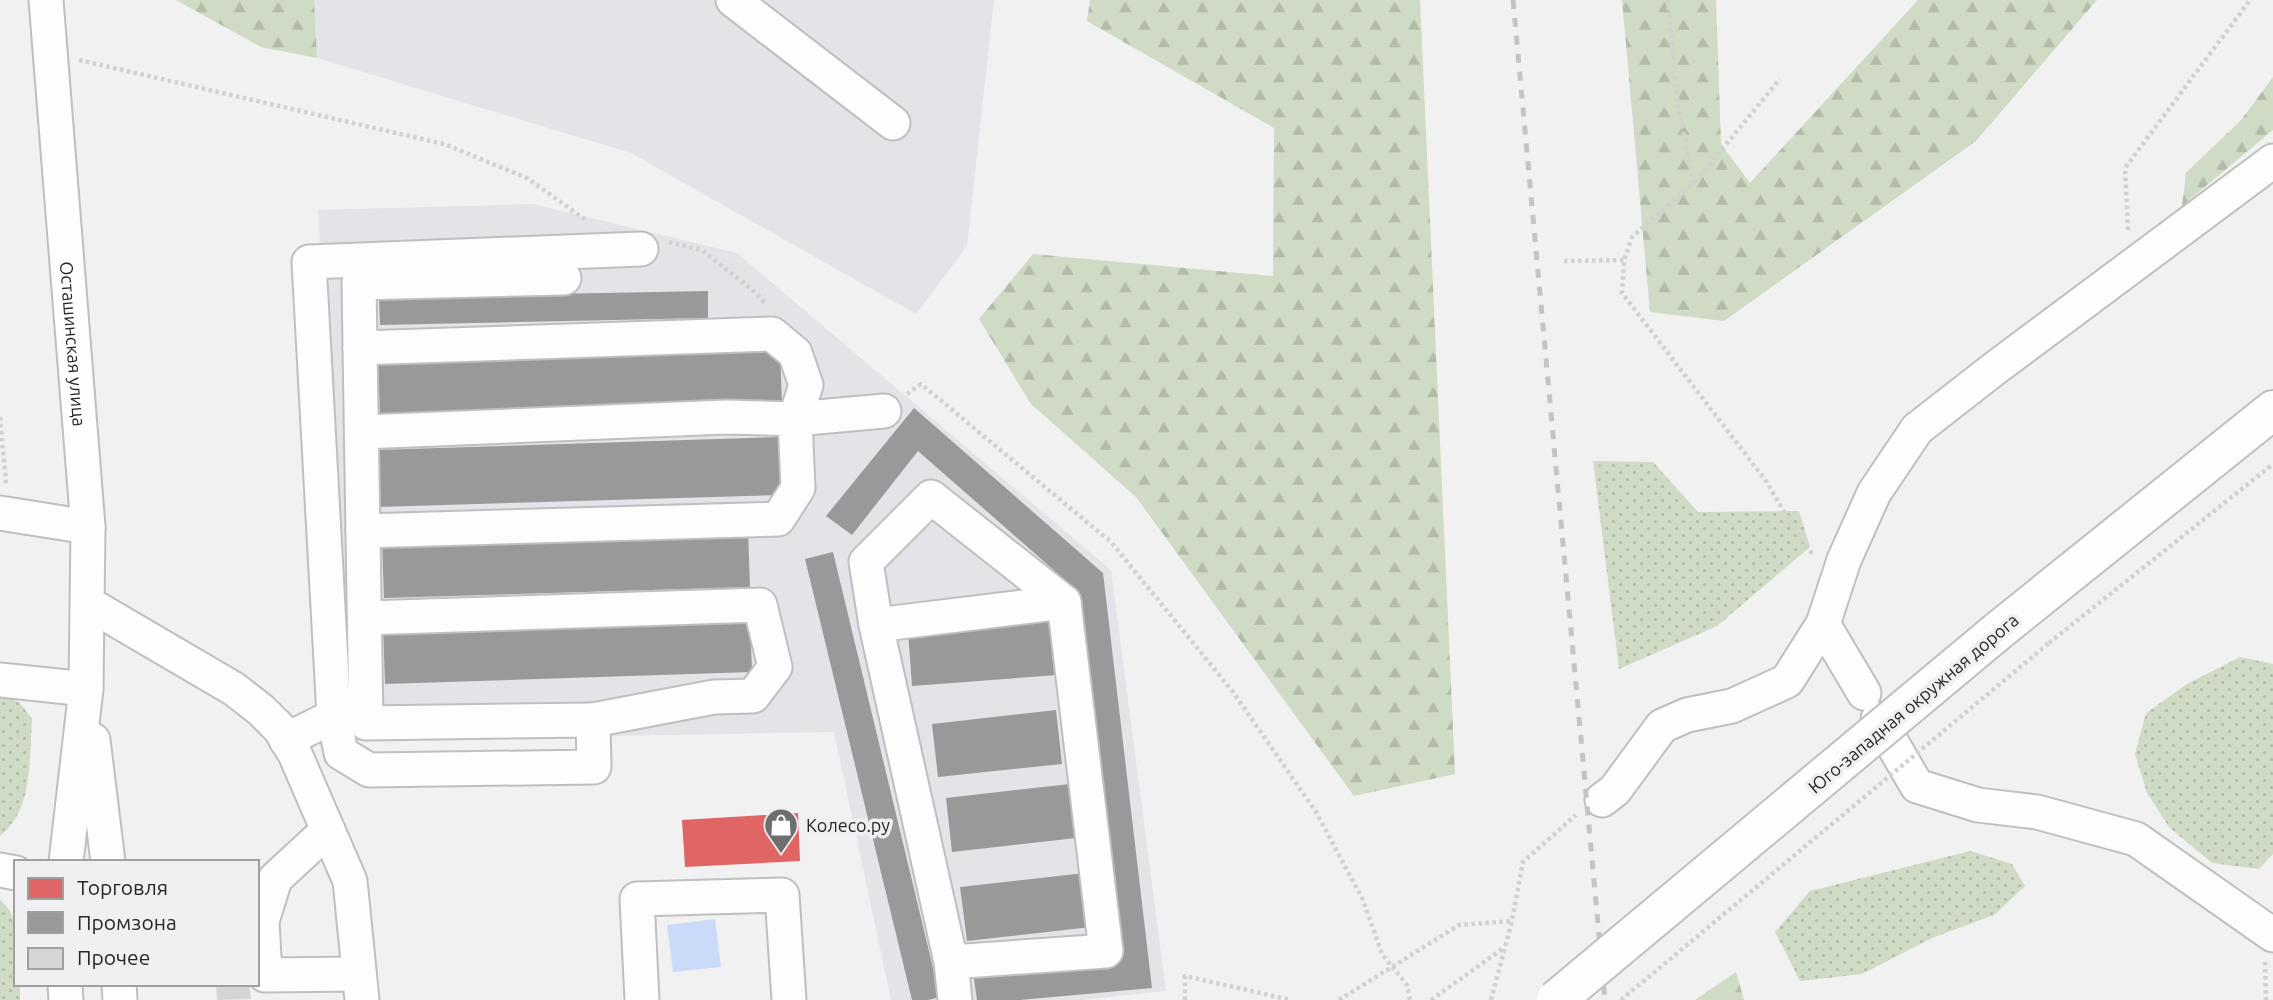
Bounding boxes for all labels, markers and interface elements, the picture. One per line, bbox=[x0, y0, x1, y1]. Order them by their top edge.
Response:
street label: Осташинская улица bbox=[57, 261, 90, 427]
street label: Юго-западная окружная дорога bbox=[1804, 609, 2022, 797]
shop icon: Колесо.ру bbox=[762, 806, 800, 855]
place label: Колесо.ру bbox=[806, 815, 890, 835]
legend bbox=[14, 860, 259, 986]
text: Торговля bbox=[77, 875, 168, 899]
text: Промзона bbox=[77, 910, 177, 934]
text: Прочее bbox=[77, 945, 150, 969]

